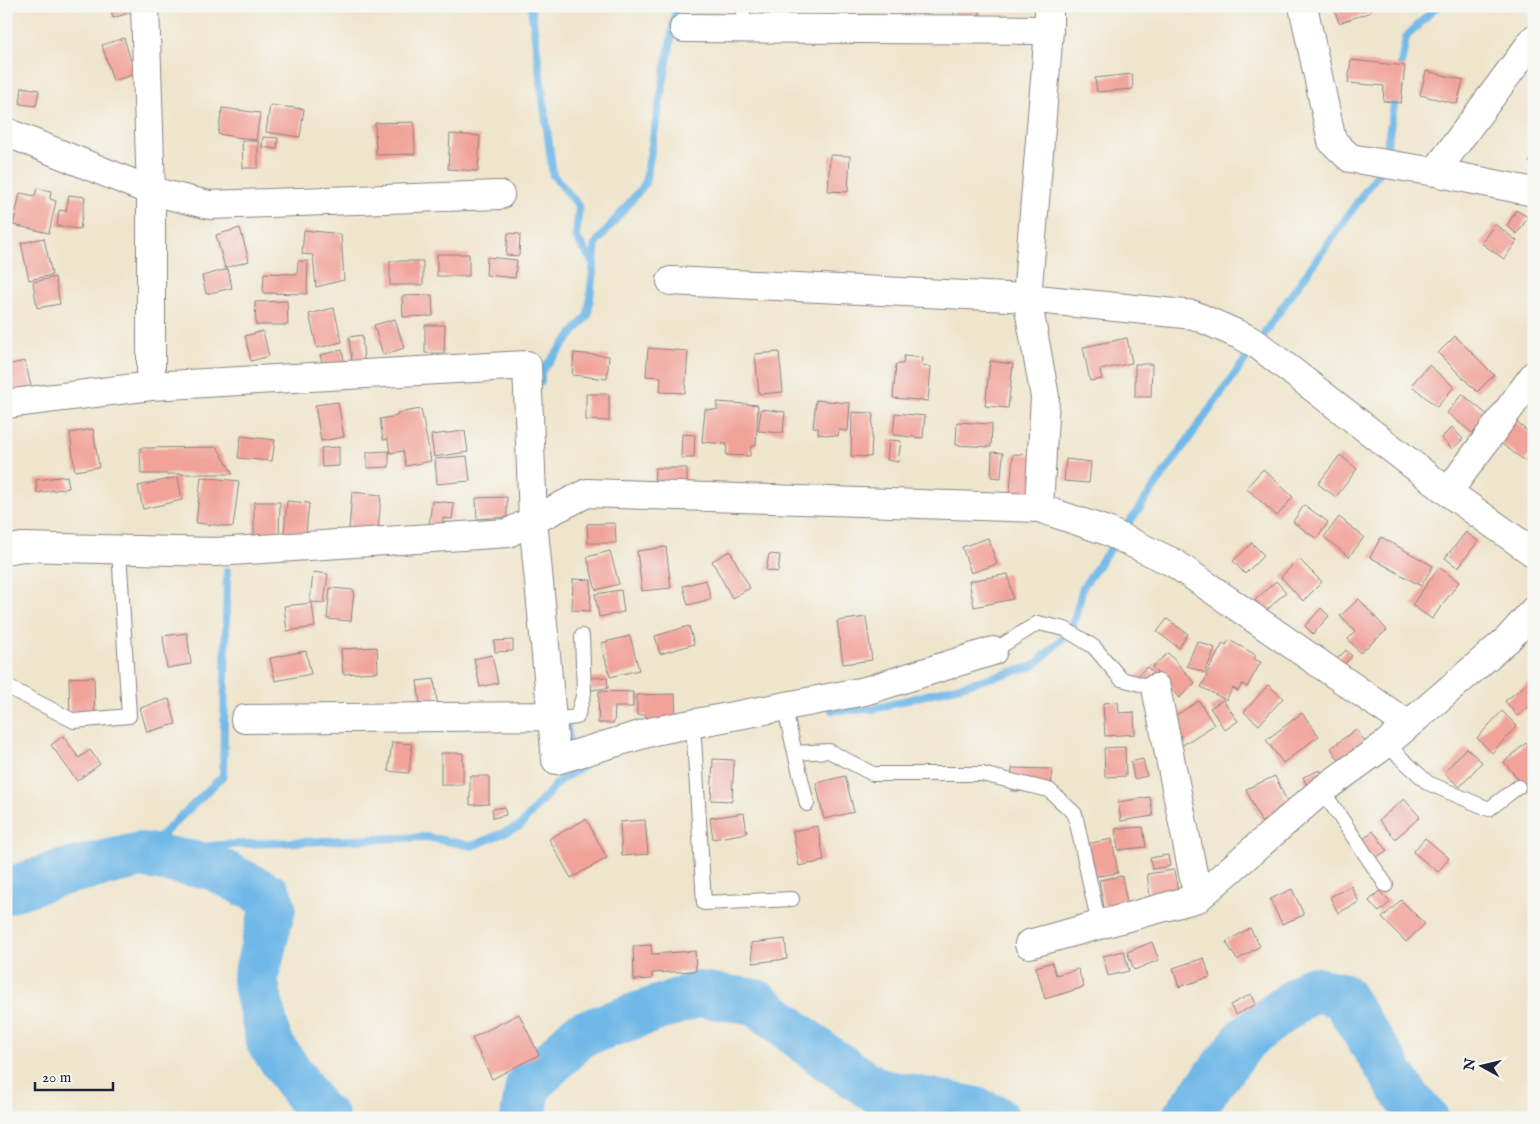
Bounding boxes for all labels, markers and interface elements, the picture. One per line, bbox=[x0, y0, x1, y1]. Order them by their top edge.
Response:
north arrow bbox=[1458, 1042, 1508, 1092]
text: N bbox=[1460, 1057, 1480, 1073]
scale bar bbox=[35, 1059, 112, 1091]
text: 20 m bbox=[42, 1068, 72, 1087]

